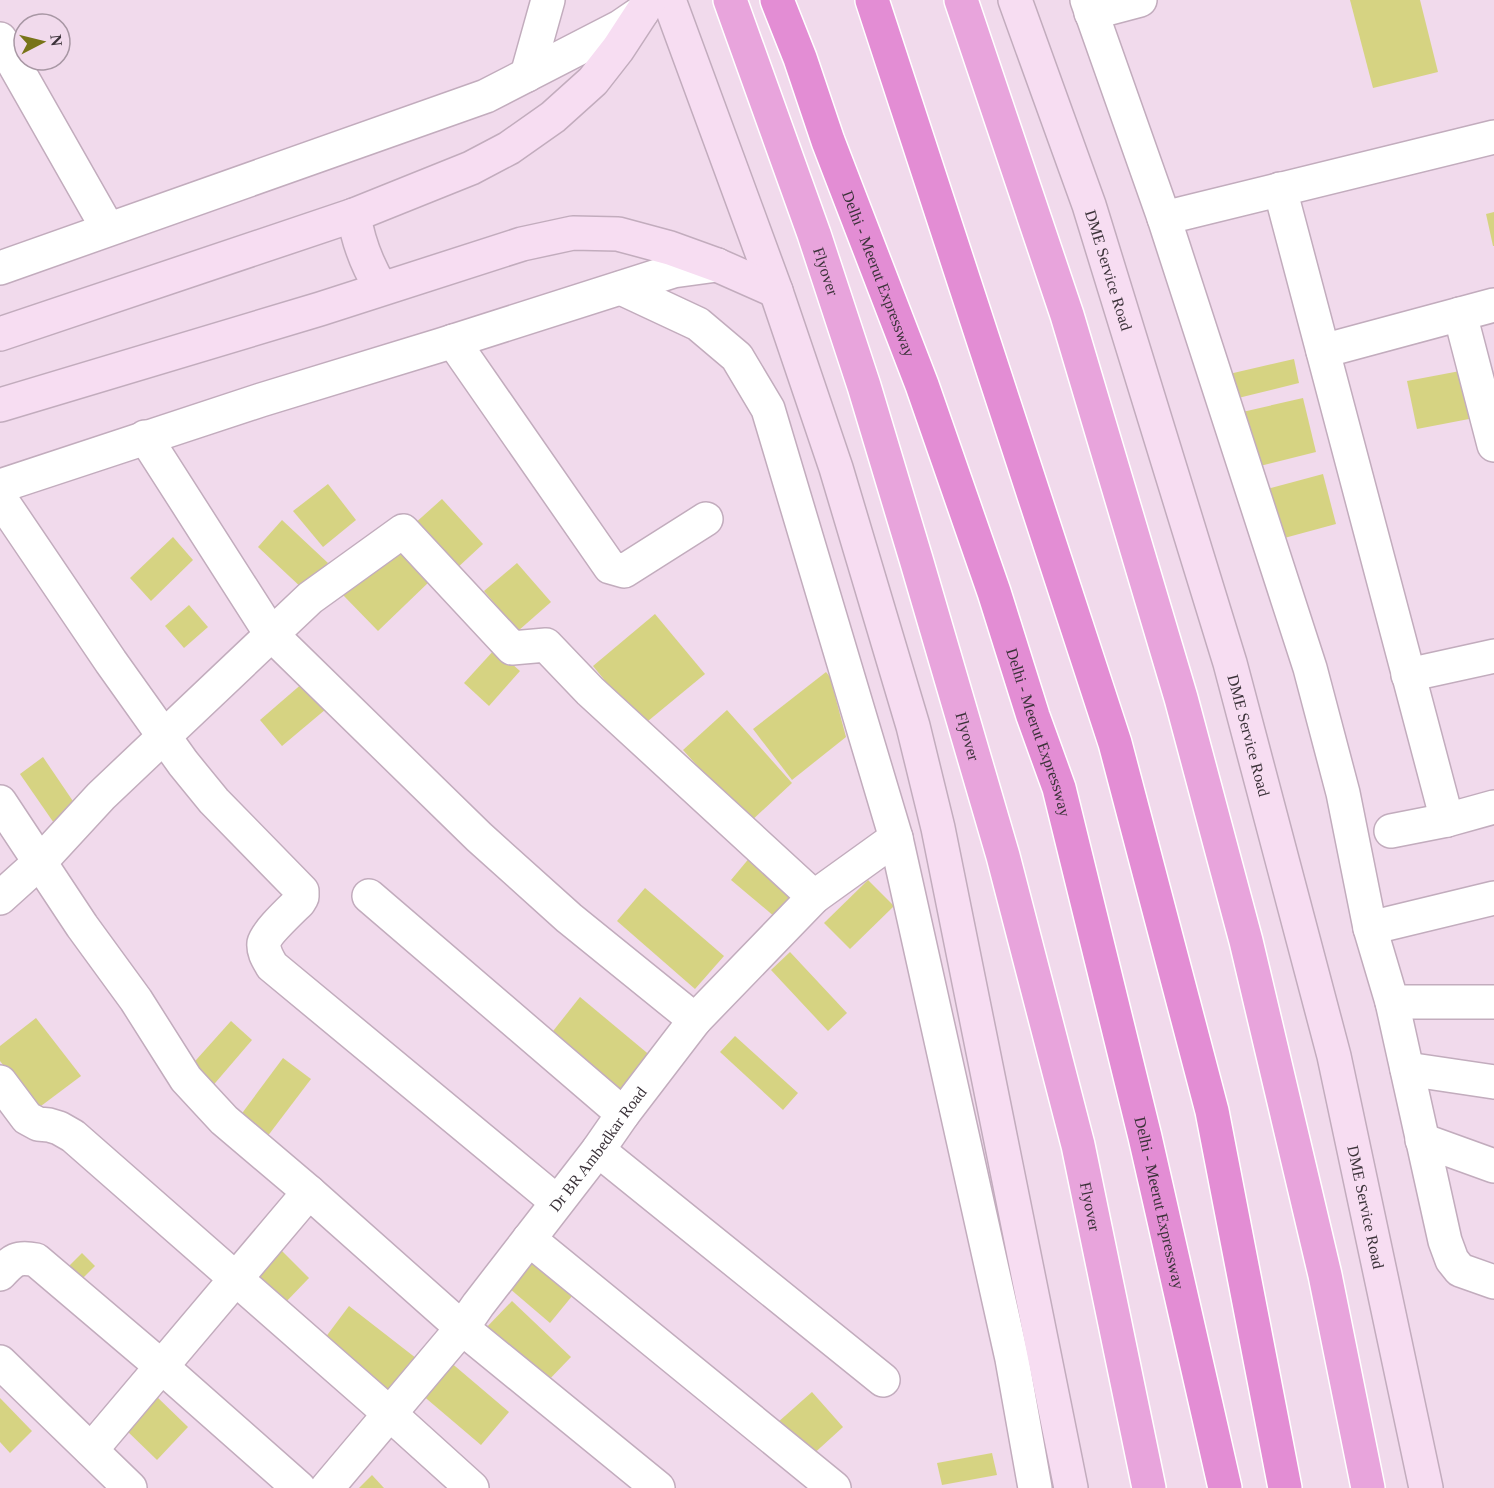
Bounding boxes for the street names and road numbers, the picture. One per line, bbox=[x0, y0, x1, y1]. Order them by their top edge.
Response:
street label: Delhi - Meerut Expressway bbox=[839, 188, 918, 359]
street label: DME Service Road bbox=[1082, 208, 1135, 333]
street label: Flyover bbox=[810, 245, 842, 299]
street label: Delhi - Meerut Expressway bbox=[1003, 646, 1074, 819]
street label: DME Service Road bbox=[1224, 673, 1273, 798]
street label: Flyover bbox=[952, 710, 983, 763]
street label: Dr BR Ambedkar Road bbox=[546, 1084, 650, 1215]
street label: Delhi - Meerut Expressway bbox=[1131, 1115, 1187, 1291]
street label: DME Service Road bbox=[1344, 1144, 1387, 1270]
street label: Flyover bbox=[1077, 1180, 1104, 1233]

